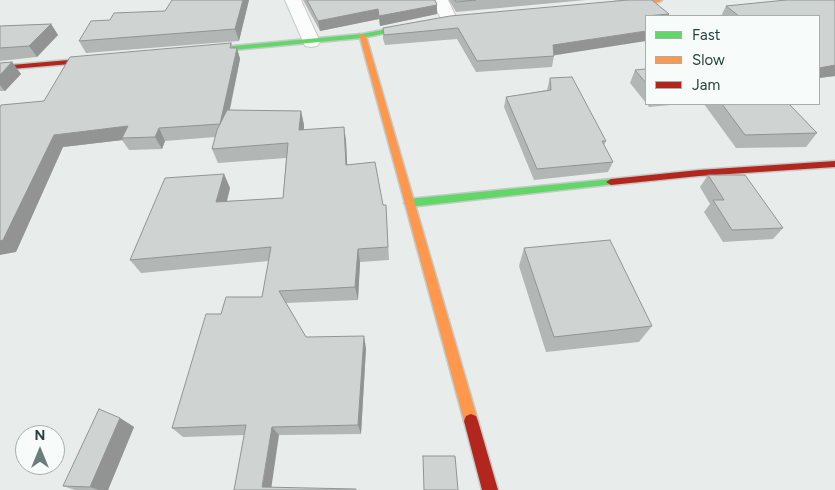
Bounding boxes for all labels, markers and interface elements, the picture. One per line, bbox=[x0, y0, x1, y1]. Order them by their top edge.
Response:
legend bbox=[645, 15, 820, 105]
text: Fast bbox=[692, 26, 720, 44]
text: Slow bbox=[692, 51, 725, 69]
text: Jam bbox=[692, 76, 720, 94]
north arrow bbox=[15, 425, 65, 475]
text: N bbox=[35, 427, 45, 444]

